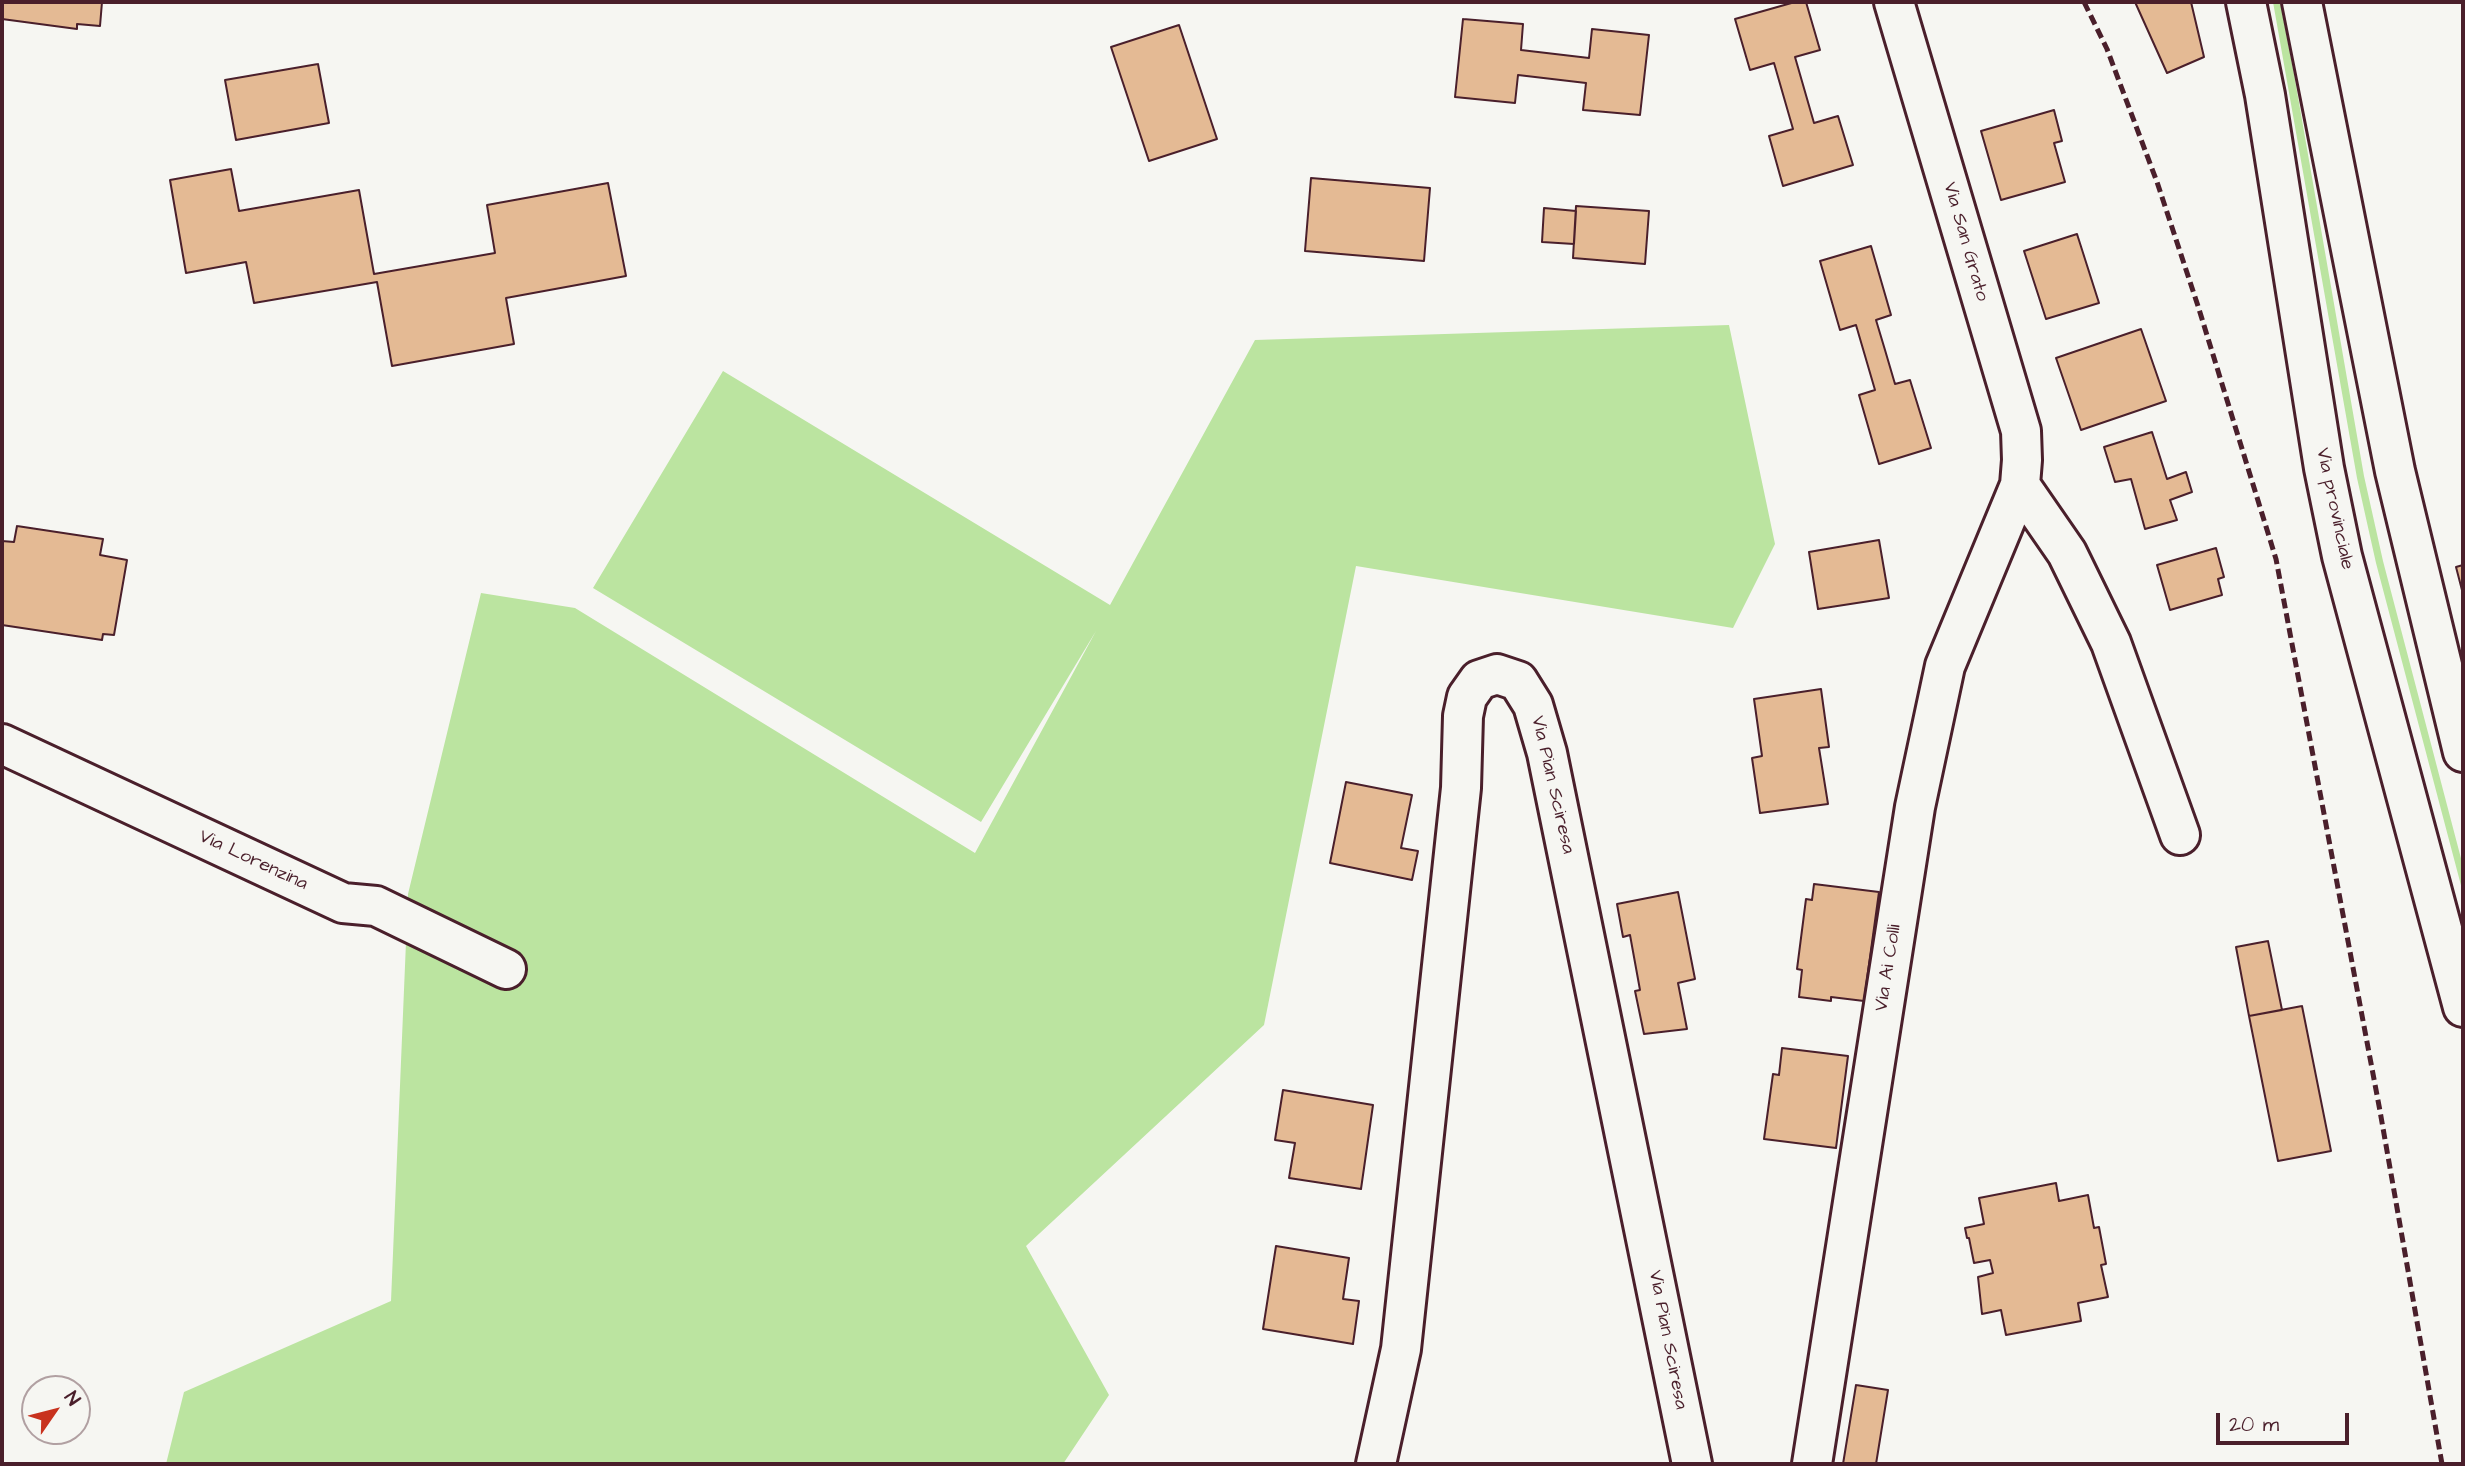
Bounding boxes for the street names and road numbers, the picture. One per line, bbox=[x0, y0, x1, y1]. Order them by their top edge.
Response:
street label: Via San Grato bbox=[1937, 180, 1993, 304]
street label: Via provinciale bbox=[2310, 446, 2358, 572]
street label: Via Pian Sciresa bbox=[1525, 714, 1579, 856]
street label: Via Lorenzina bbox=[195, 826, 311, 896]
street label: Via Ai Colli bbox=[1871, 923, 1907, 1013]
street label: Via Pian Sciresa bbox=[1642, 1269, 1692, 1411]

